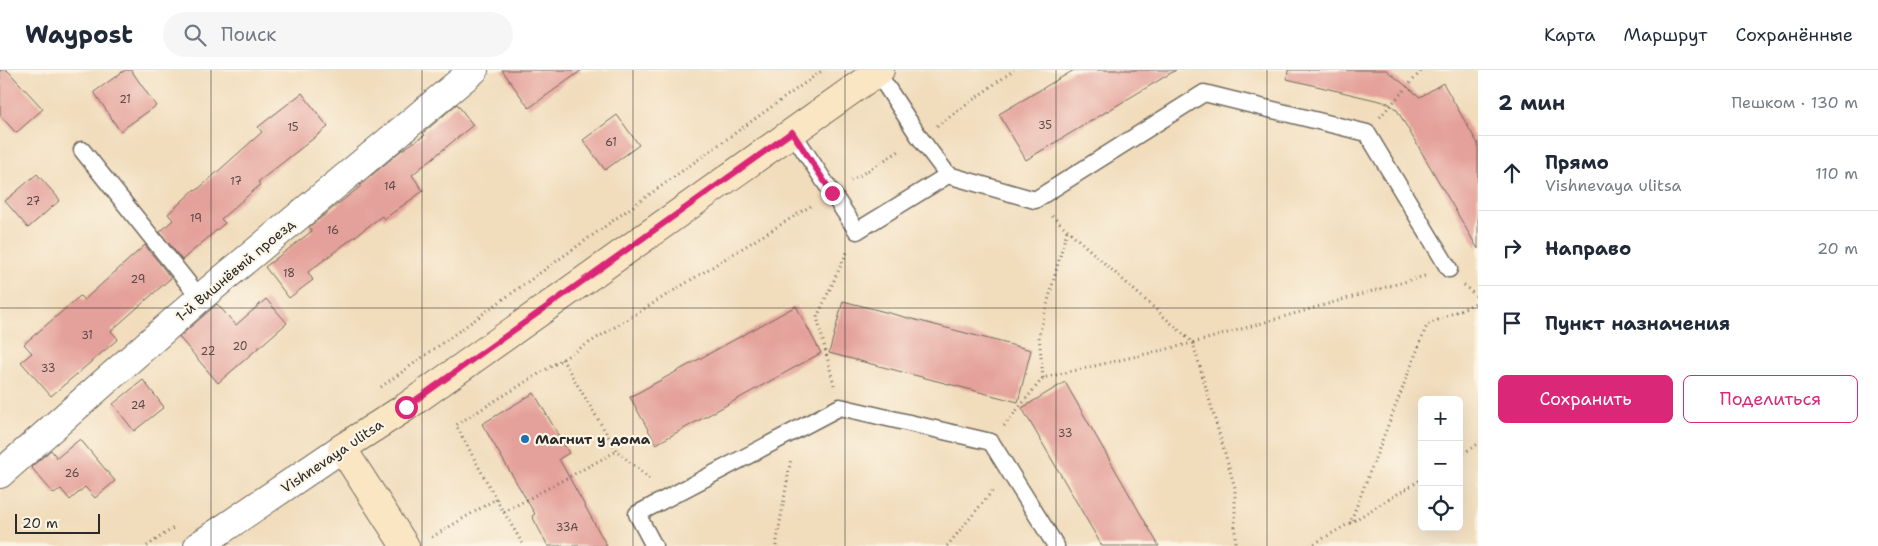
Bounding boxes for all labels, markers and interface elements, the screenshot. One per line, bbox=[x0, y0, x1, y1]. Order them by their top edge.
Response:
search box bbox=[163, 12, 513, 57]
text: Waypost bbox=[25, 19, 133, 51]
icon: search bbox=[181, 21, 209, 49]
text: Поиск bbox=[221, 22, 276, 47]
text: Карта bbox=[1544, 23, 1595, 47]
text: Маршрут bbox=[1623, 23, 1707, 47]
text: Сохранённые bbox=[1735, 23, 1853, 47]
text: 2 мин bbox=[1498, 89, 1565, 117]
house number: 21 bbox=[119, 92, 131, 107]
text: Пешком · 130 m bbox=[1731, 92, 1858, 113]
house number: 35 bbox=[1038, 118, 1052, 133]
house number: 15 bbox=[287, 120, 299, 135]
house number: 61 bbox=[605, 135, 617, 150]
text: Прямо bbox=[1545, 150, 1609, 175]
icon: ahead bbox=[1498, 159, 1526, 187]
text: 110 m bbox=[1815, 163, 1858, 184]
house number: 17 bbox=[230, 174, 242, 189]
text: Vishnevaya ulitsa bbox=[1545, 175, 1682, 196]
house number: 14 bbox=[384, 179, 396, 194]
route end bbox=[821, 182, 844, 205]
house number: 27 bbox=[26, 194, 41, 209]
house number: 19 bbox=[190, 211, 202, 226]
street label: 1-й Вишнёвый проезд bbox=[172, 215, 298, 325]
house number: 16 bbox=[327, 223, 339, 238]
icon: right bbox=[1498, 234, 1526, 262]
text: Направо bbox=[1545, 236, 1631, 261]
text: 20 m bbox=[1817, 238, 1858, 259]
house number: 18 bbox=[283, 266, 295, 281]
house number: 29 bbox=[131, 272, 145, 287]
icon: arrive bbox=[1498, 309, 1526, 337]
text: Пункт назначения bbox=[1545, 311, 1730, 336]
house number: 31 bbox=[81, 328, 93, 343]
house number: 20 bbox=[232, 339, 248, 354]
house number: 22 bbox=[201, 344, 215, 359]
house number: 33 bbox=[41, 361, 55, 376]
button: Сохранить bbox=[1498, 375, 1673, 423]
button: Поделиться bbox=[1683, 375, 1858, 423]
route start bbox=[395, 396, 418, 419]
map controls bbox=[1418, 396, 1463, 531]
button: + bbox=[1418, 396, 1463, 441]
house number: 24 bbox=[131, 398, 146, 413]
street label: Vishnevaya ulitsa bbox=[277, 415, 387, 497]
house number: 33 bbox=[1058, 426, 1072, 441]
place label: Магнит у дома bbox=[535, 430, 651, 448]
marker: Магнит у дома bbox=[519, 433, 531, 445]
button: − bbox=[1418, 441, 1463, 486]
house number: 26 bbox=[65, 466, 79, 481]
button: locate bbox=[1418, 486, 1463, 531]
scale bar bbox=[15, 511, 100, 534]
text: 20 m bbox=[22, 514, 58, 532]
house number: 33А bbox=[556, 520, 578, 535]

